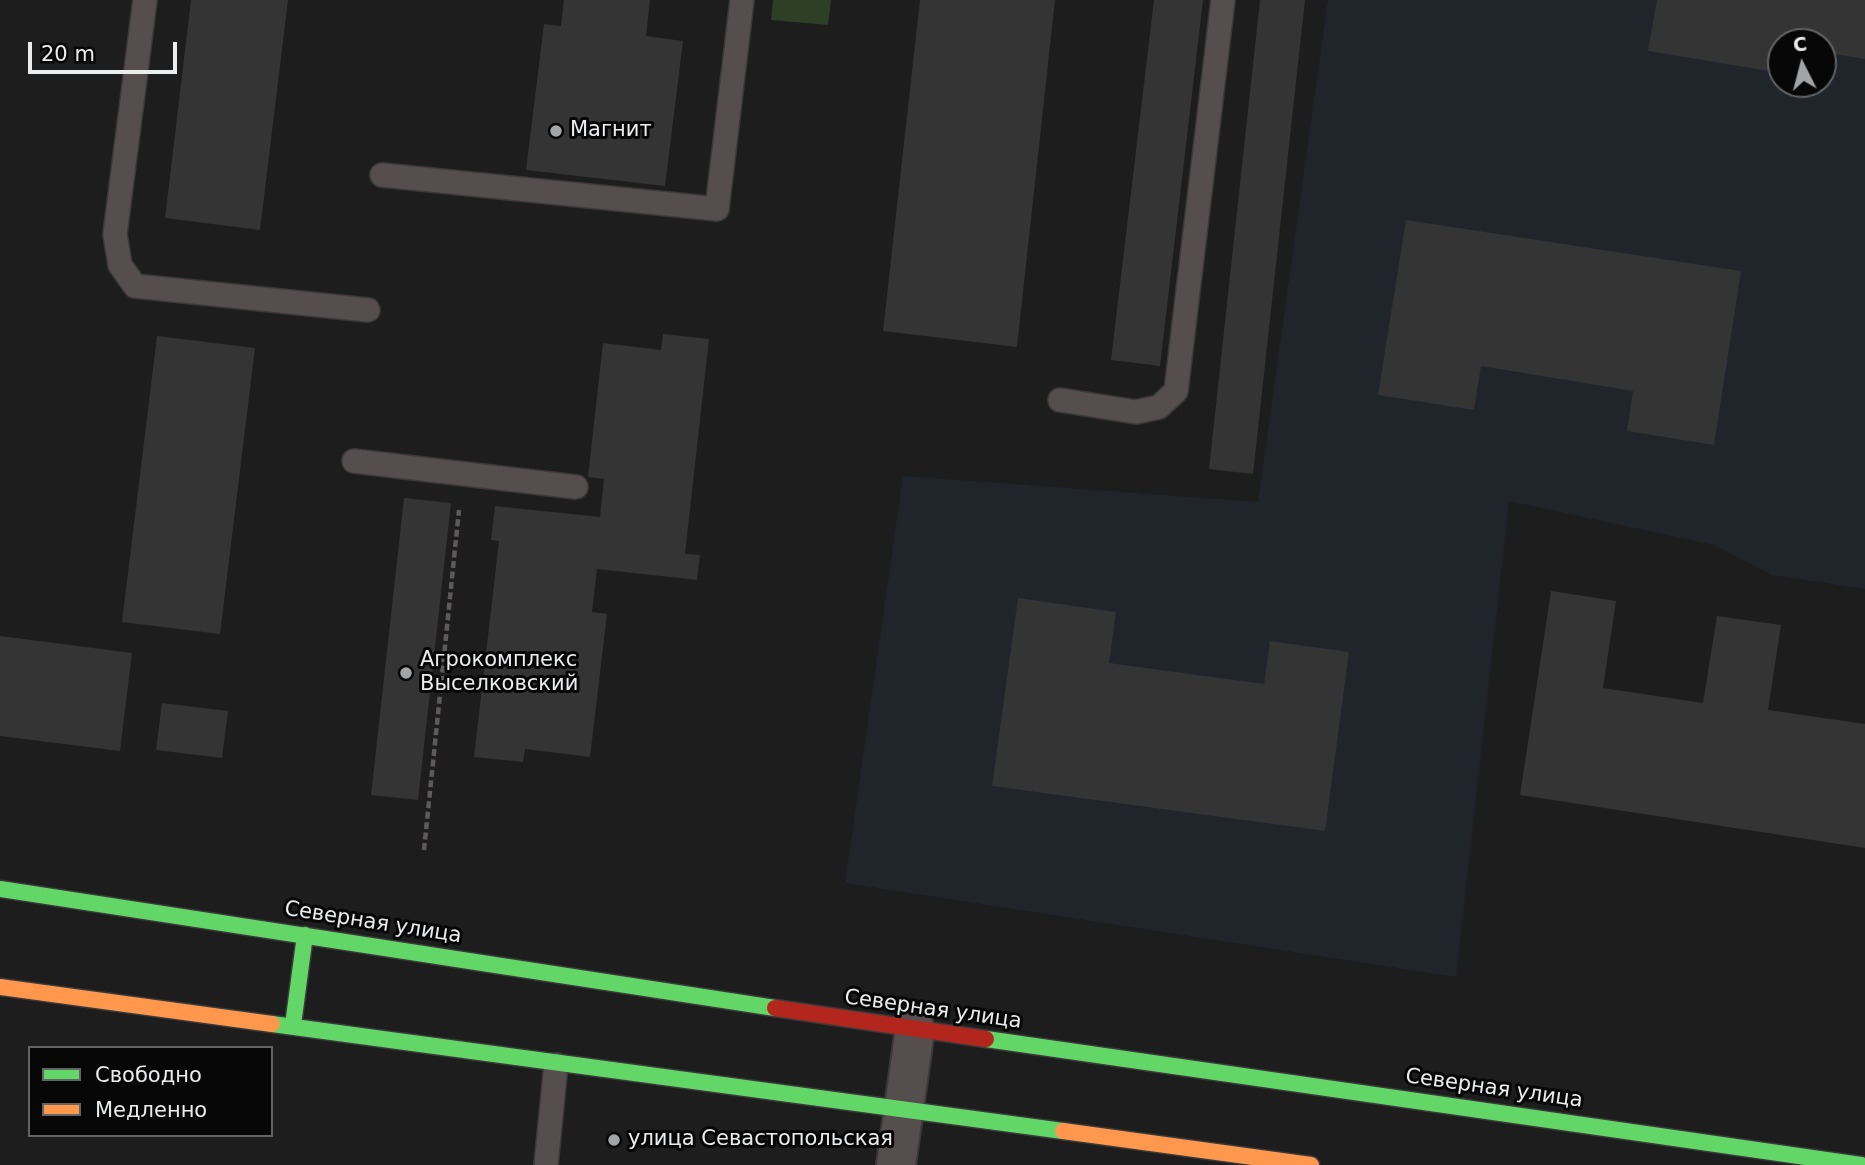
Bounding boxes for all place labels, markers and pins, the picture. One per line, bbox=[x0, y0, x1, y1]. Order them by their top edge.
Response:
place label: Магнит bbox=[570, 118, 652, 144]
marker: Магнит bbox=[548, 123, 564, 139]
place label: Агрокомплекс Выселковский bbox=[420, 648, 578, 698]
marker: Агрокомплекс Выселковский bbox=[398, 665, 414, 681]
place label: улица Севастопольская bbox=[628, 1127, 893, 1153]
marker: улица Севастопольская bbox=[606, 1132, 622, 1148]

